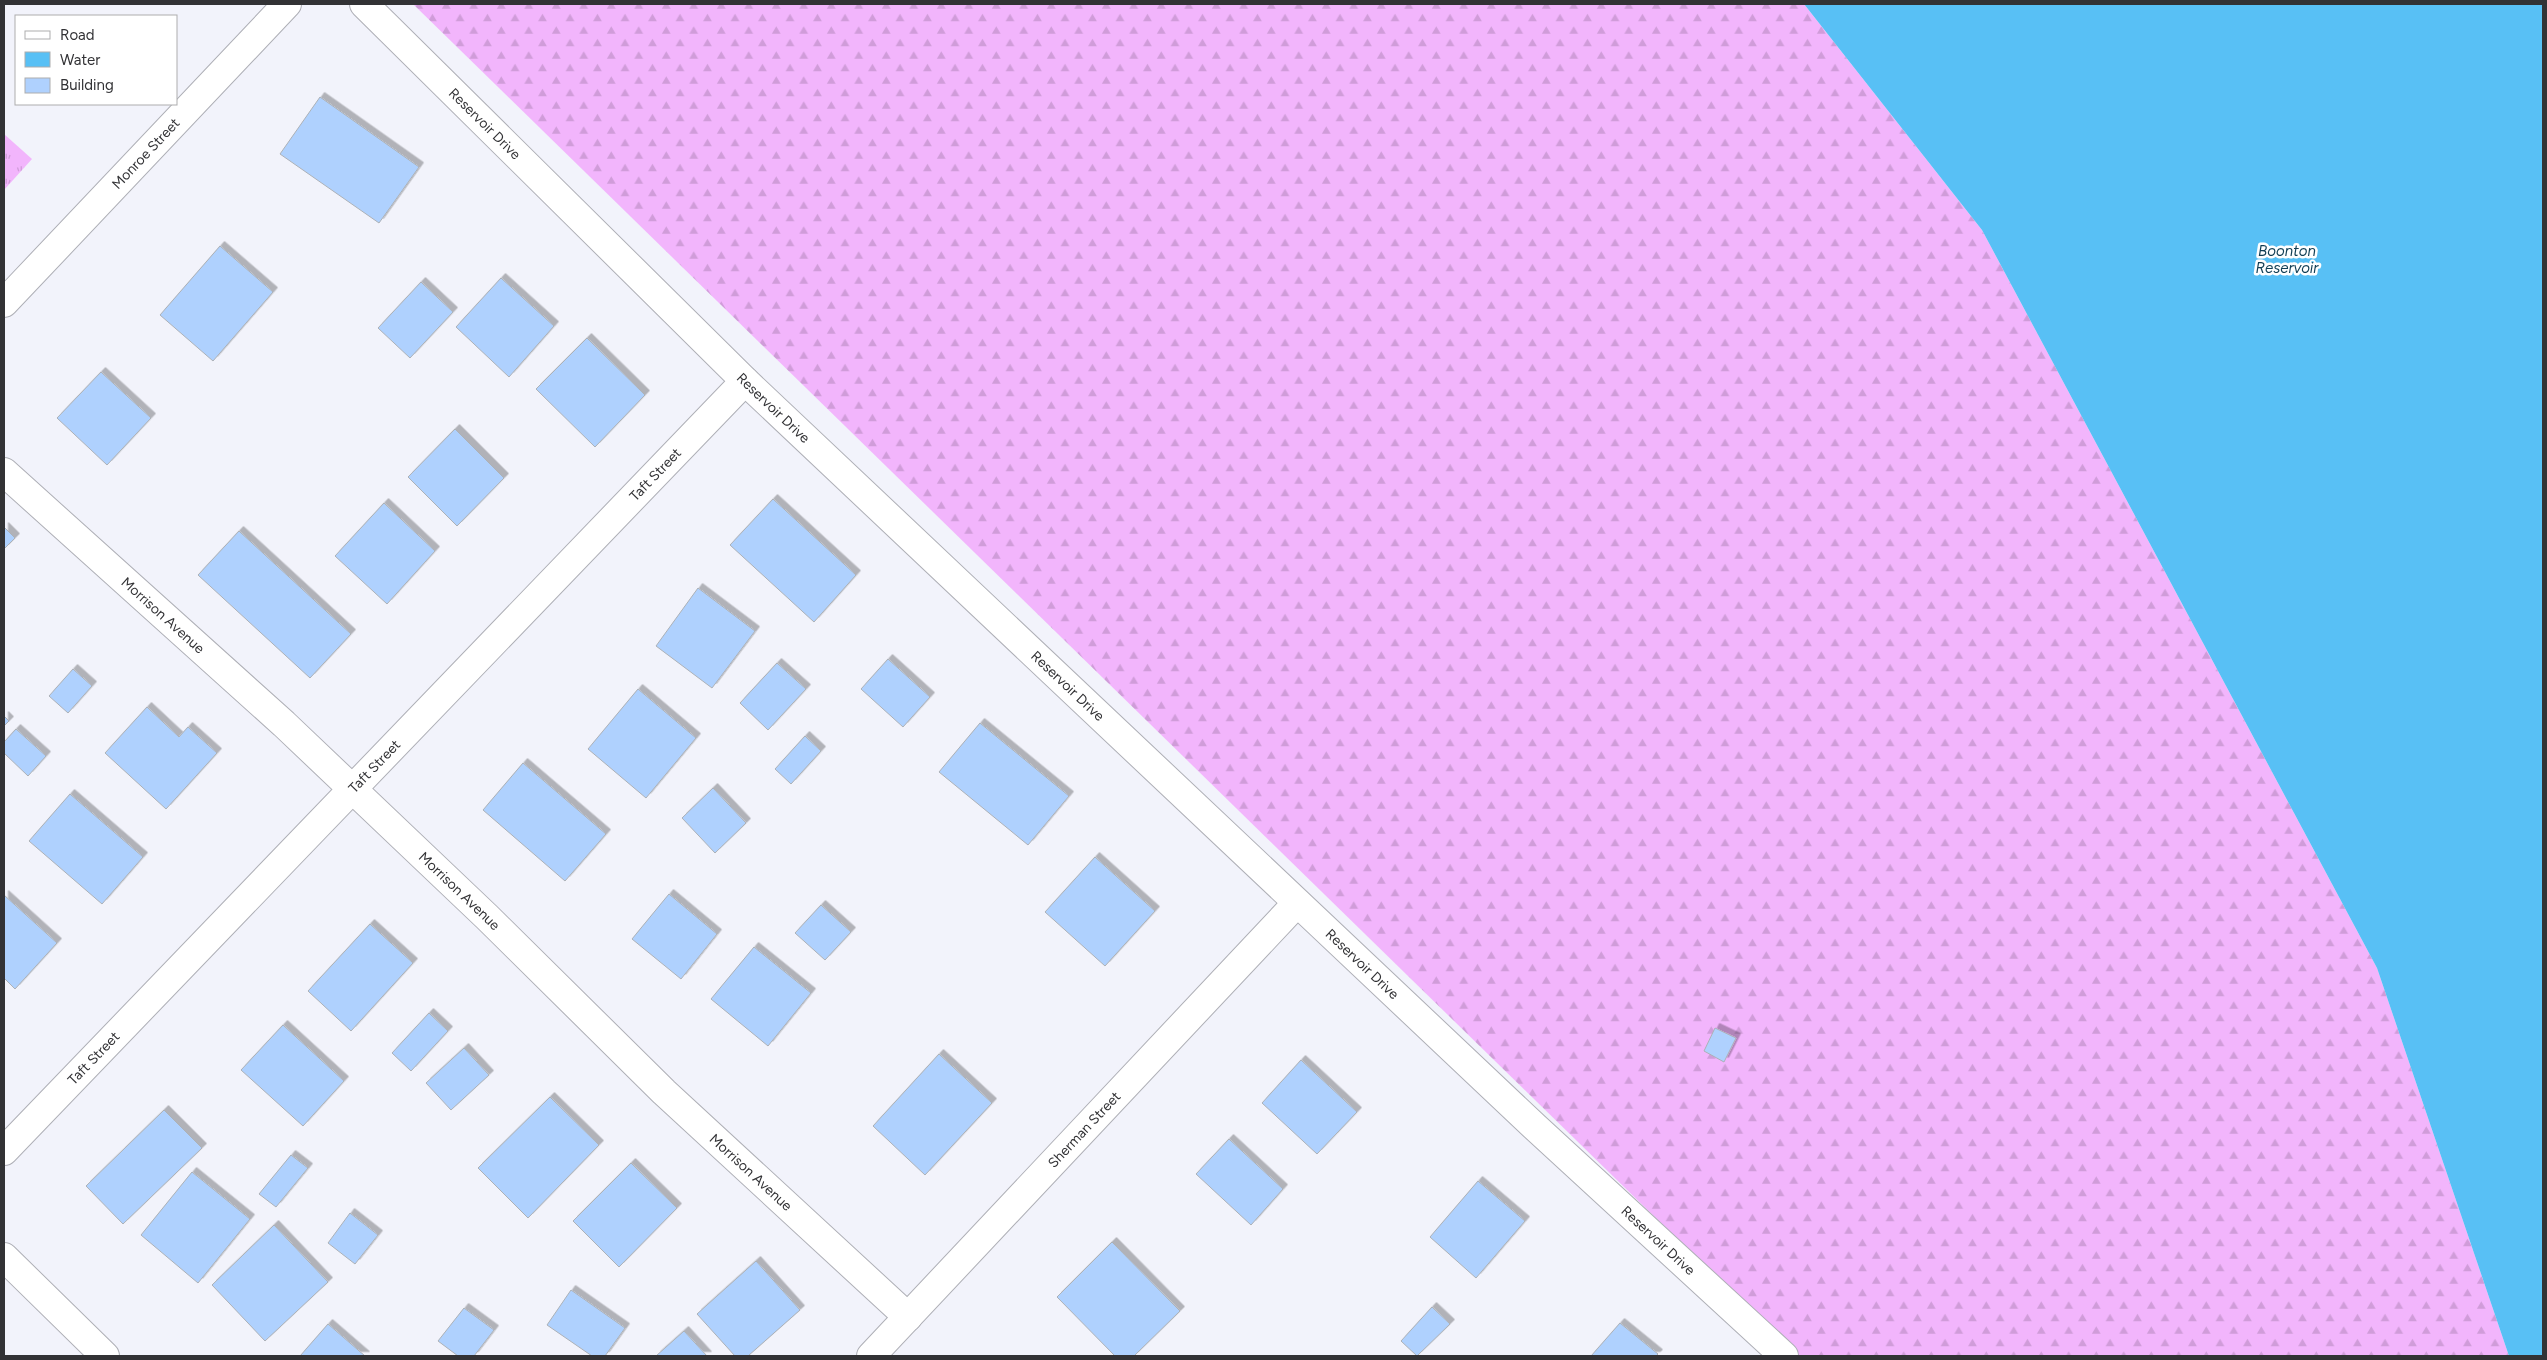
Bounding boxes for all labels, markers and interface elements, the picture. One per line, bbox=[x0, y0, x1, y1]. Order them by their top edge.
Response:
legend bbox=[15, 15, 178, 105]
text: Road bbox=[60, 26, 95, 44]
text: Water bbox=[60, 51, 100, 69]
text: Building bbox=[60, 76, 114, 94]
street label: Reservoir Drive bbox=[445, 85, 524, 163]
street label: Monroe Street bbox=[109, 115, 183, 193]
water label: Boonton Reservoir bbox=[2256, 242, 2319, 277]
street label: Reservoir Drive bbox=[733, 370, 813, 447]
street label: Taft Street bbox=[626, 445, 685, 505]
street label: Morrison Avenue bbox=[118, 574, 208, 658]
street label: Reservoir Drive bbox=[1027, 648, 1108, 725]
street label: Taft Street bbox=[345, 736, 404, 797]
street label: Morrison Avenue bbox=[415, 849, 504, 934]
street label: Reservoir Drive bbox=[1322, 926, 1402, 1003]
street label: Taft Street bbox=[64, 1028, 123, 1089]
street label: Sherman Street bbox=[1045, 1088, 1124, 1171]
street label: Morrison Avenue bbox=[706, 1130, 796, 1215]
street label: Reservoir Drive bbox=[1617, 1202, 1699, 1279]

